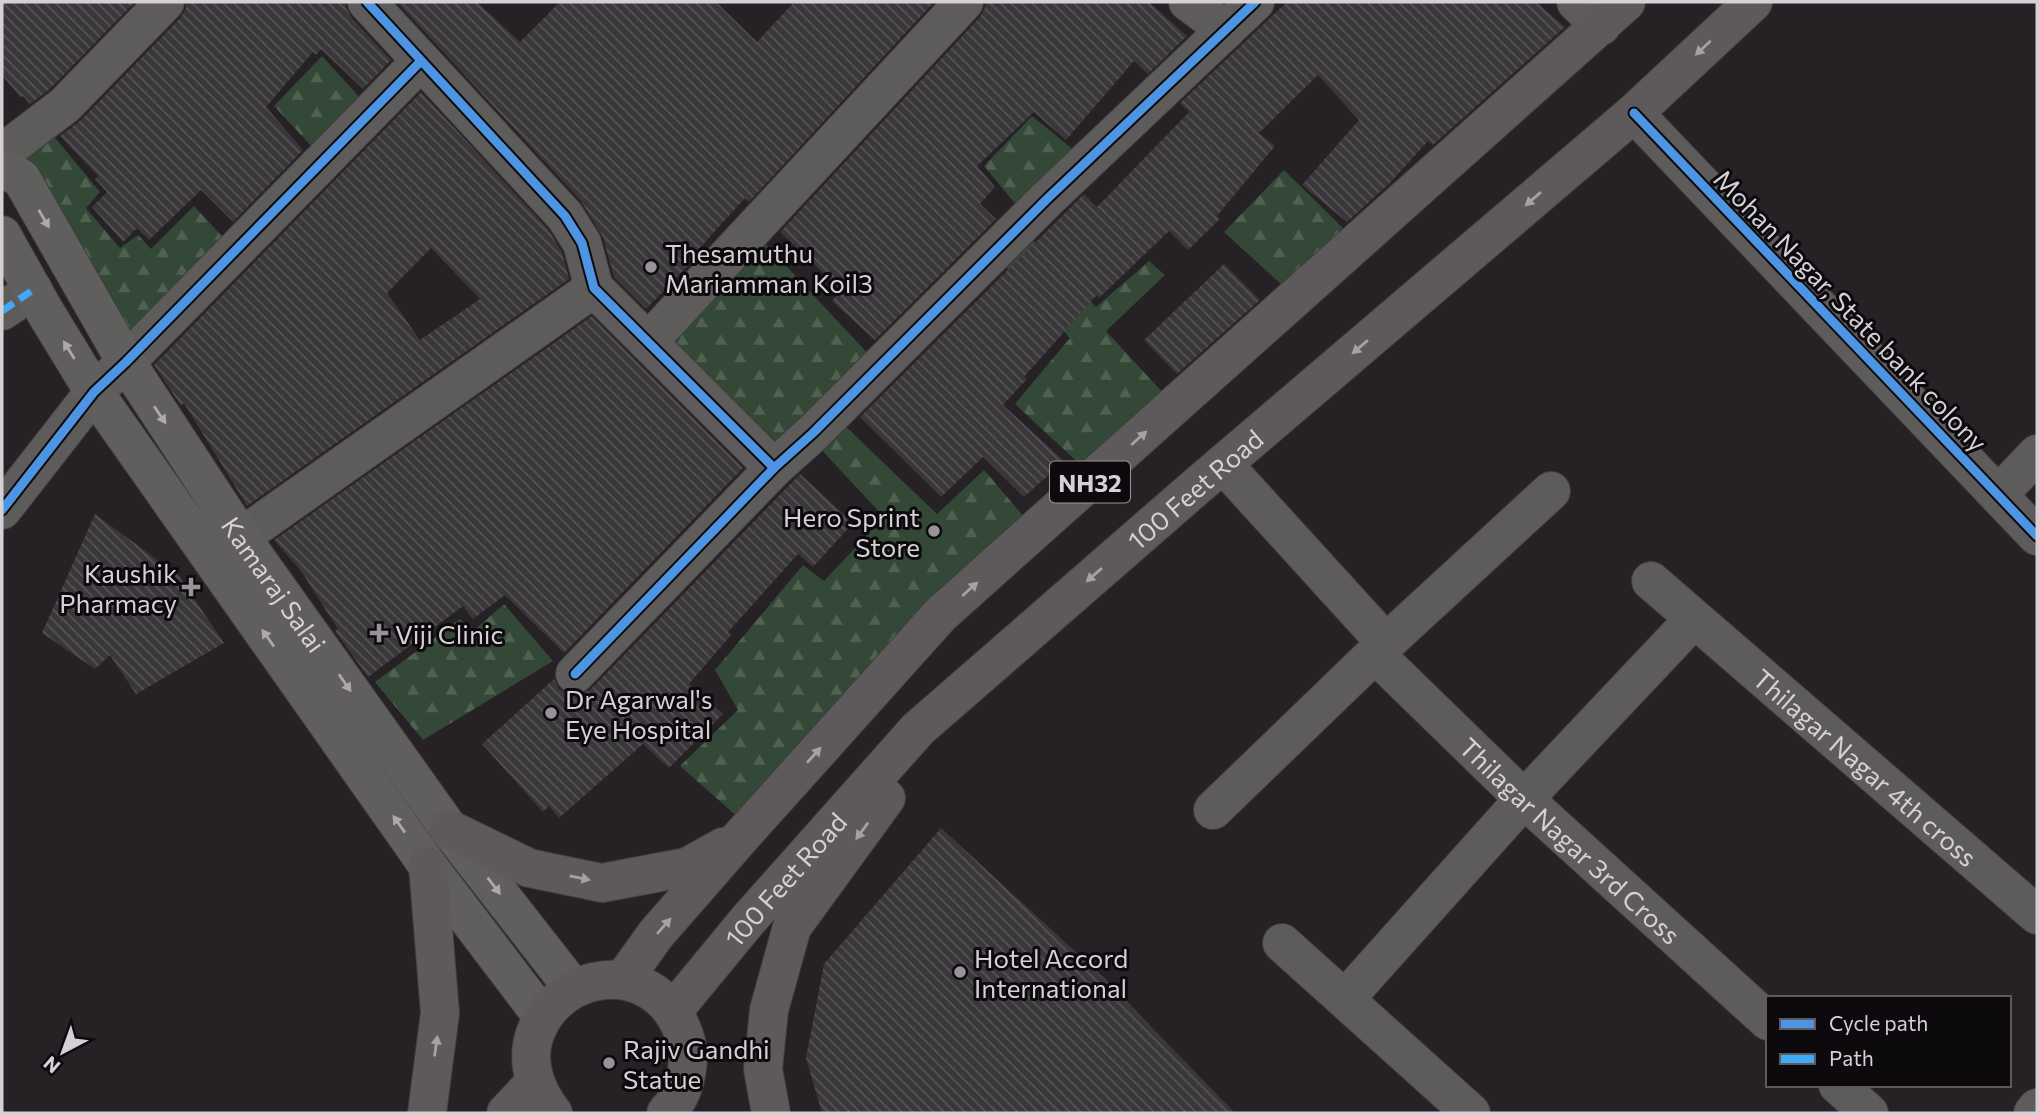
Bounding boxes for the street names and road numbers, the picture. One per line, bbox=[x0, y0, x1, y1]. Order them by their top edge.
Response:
street label: Mohan Nagar, State bank colony bbox=[1708, 163, 1994, 457]
street label: 100 Feet Road bbox=[1121, 422, 1268, 555]
road number: NH32 bbox=[1050, 462, 1130, 503]
street label: Kamaraj Salai bbox=[216, 510, 333, 658]
street label: Thilagar Nagar 4th cross bbox=[1748, 662, 1984, 872]
street label: Thilagar Nagar 3rd Cross bbox=[1454, 730, 1687, 949]
street label: 100 Feet Road bbox=[718, 806, 852, 952]

